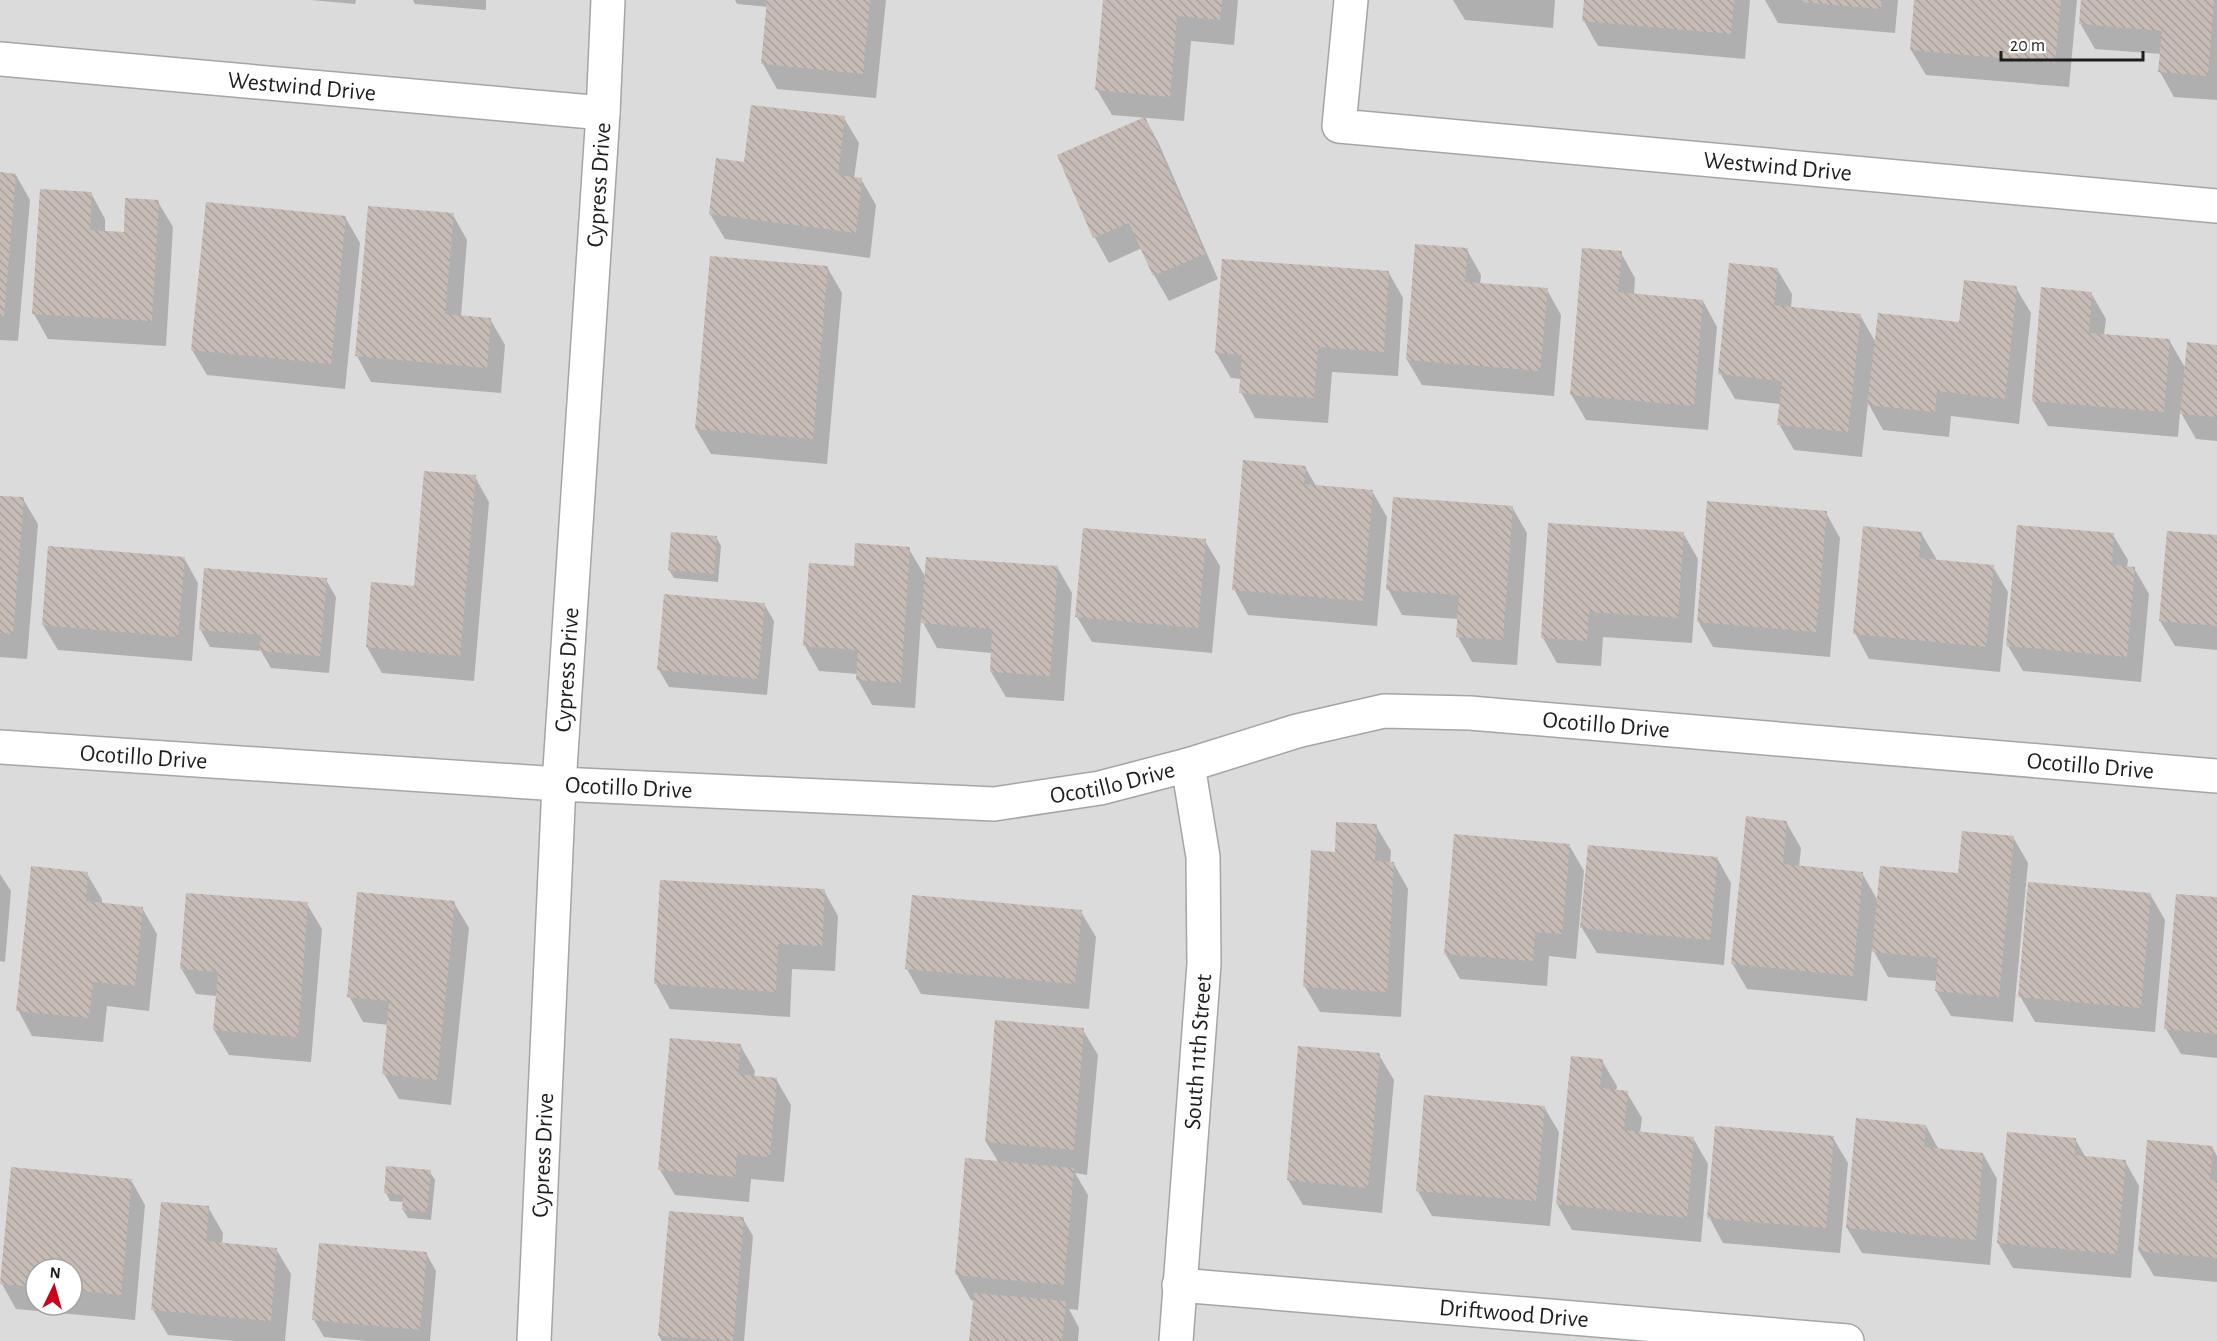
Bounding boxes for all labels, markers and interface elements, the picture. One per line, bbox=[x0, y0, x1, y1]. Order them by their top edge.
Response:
scale bar bbox=[2001, 24, 2144, 62]
text: 20 m bbox=[2010, 37, 2045, 55]
street label: Westwind Drive bbox=[227, 68, 377, 106]
street label: Cypress Drive bbox=[583, 122, 615, 248]
street label: Westwind Drive bbox=[1702, 148, 1853, 186]
street label: Cypress Drive bbox=[551, 607, 584, 733]
street label: Ocotillo Drive bbox=[1542, 708, 1671, 743]
street label: Ocotillo Drive bbox=[79, 741, 208, 774]
street label: Ocotillo Drive bbox=[2026, 749, 2155, 784]
street label: Ocotillo Drive bbox=[1048, 758, 1178, 808]
street label: Ocotillo Drive bbox=[564, 773, 693, 803]
street label: South 11th Street bbox=[1181, 973, 1216, 1131]
street label: Cypress Drive bbox=[529, 1092, 558, 1218]
north arrow bbox=[24, 1257, 84, 1317]
text: N bbox=[49, 1265, 61, 1282]
street label: Driftwood Drive bbox=[1438, 1296, 1590, 1332]

